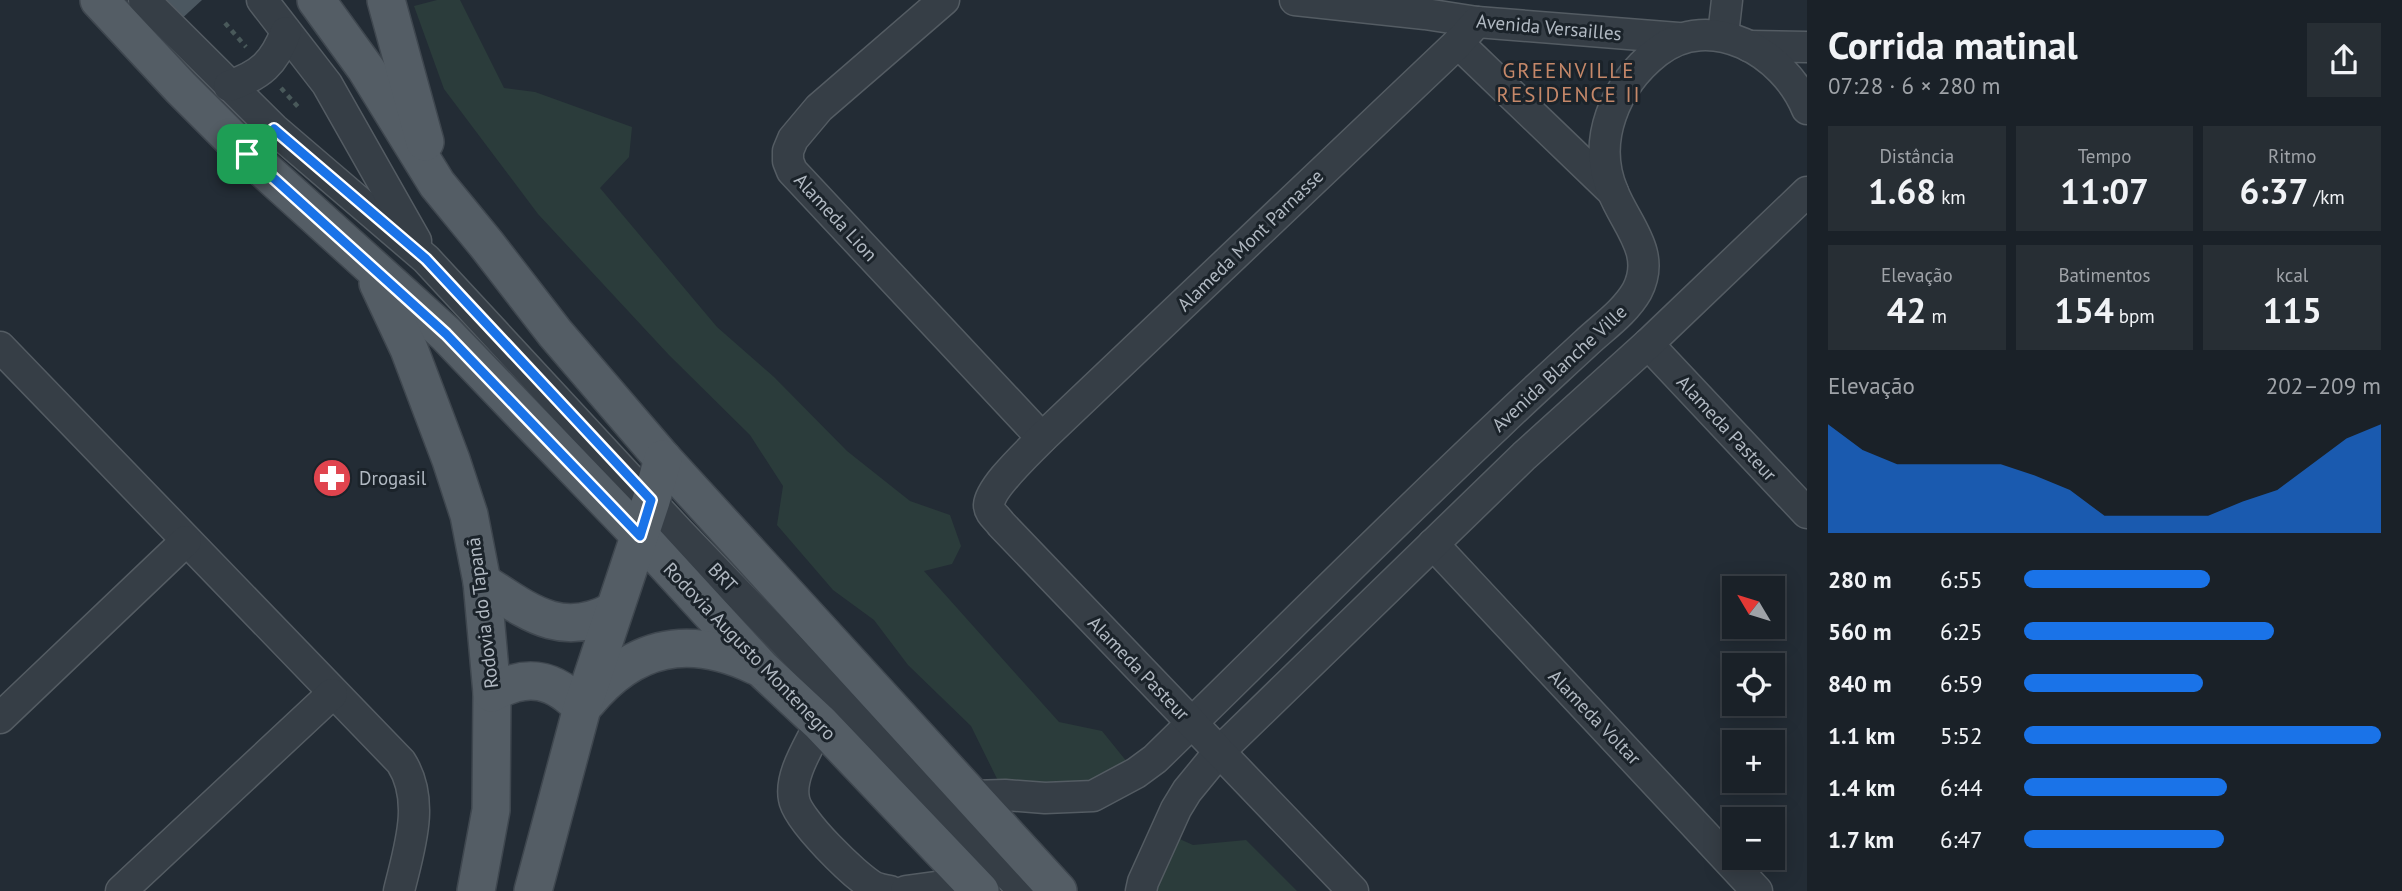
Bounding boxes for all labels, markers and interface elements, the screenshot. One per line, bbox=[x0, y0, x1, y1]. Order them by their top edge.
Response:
street label: Avenida Versailles bbox=[1475, 9, 1623, 45]
text: Corrida matinal bbox=[1828, 20, 2078, 69]
button: share bbox=[2307, 23, 2381, 97]
district label: GREENVILLE RESIDENCE II bbox=[1496, 57, 1642, 108]
text: 07:28 · 6 × 280 m bbox=[1828, 71, 2000, 100]
pin bbox=[217, 124, 277, 184]
icon: arrive bbox=[228, 135, 266, 173]
text: Distância bbox=[1879, 144, 1954, 168]
text: Tempo bbox=[2078, 144, 2131, 168]
text: Ritmo bbox=[2268, 144, 2316, 168]
street label: Alameda Mont Parnasse bbox=[1172, 164, 1328, 316]
street label: Alameda Lion bbox=[789, 168, 883, 266]
text: 1.68 bbox=[1868, 168, 1936, 214]
text: 11:07 bbox=[2060, 168, 2149, 214]
text: 6:37 bbox=[2240, 168, 2308, 214]
text: km bbox=[1936, 185, 1966, 209]
text: /km bbox=[2308, 185, 2345, 209]
text: Elevação bbox=[1881, 263, 1953, 287]
text: Batimentos bbox=[2059, 263, 2150, 287]
text: kcal bbox=[2276, 263, 2308, 287]
text: 42 bbox=[1887, 287, 1926, 333]
text: 154 bbox=[2054, 287, 2114, 333]
text: 115 bbox=[2262, 287, 2322, 333]
street label: Avenida Blanche Ville bbox=[1487, 299, 1631, 437]
text: m bbox=[1926, 304, 1947, 328]
text: bpm bbox=[2114, 304, 2155, 328]
street label: Alameda Pasteur bbox=[1672, 370, 1782, 486]
text: Elevação bbox=[1828, 371, 1915, 400]
text: 202–209 m bbox=[2266, 371, 2381, 400]
pharmacy icon: Drogasil bbox=[311, 457, 353, 499]
place label: Drogasil bbox=[359, 466, 427, 490]
street label: Rodovia do Tapanã bbox=[461, 536, 503, 690]
street label: Rodovia Augusto Montenegro bbox=[659, 557, 841, 745]
street label: BRT bbox=[703, 557, 743, 597]
text: 280 m bbox=[1828, 565, 1891, 594]
text: 6:55 bbox=[1940, 565, 1983, 594]
north arrow bbox=[1722, 576, 1785, 639]
map controls bbox=[1722, 576, 1785, 870]
street label: Alameda Pasteur bbox=[1083, 611, 1195, 726]
text: 560 m bbox=[1828, 617, 1891, 646]
text: 6:25 bbox=[1940, 617, 1983, 646]
button: locate bbox=[1722, 653, 1785, 716]
street label: Alameda Voltar bbox=[1544, 664, 1647, 770]
text: 840 m bbox=[1828, 669, 1891, 698]
text: 6:59 bbox=[1940, 669, 1983, 698]
text: 1.1 km bbox=[1828, 721, 1895, 750]
text: 5:52 bbox=[1940, 721, 1983, 750]
button: + bbox=[1722, 730, 1785, 793]
text: 1.4 km bbox=[1828, 773, 1895, 802]
text: 6:44 bbox=[1940, 773, 1983, 802]
button: − bbox=[1722, 807, 1785, 870]
text: 1.7 km bbox=[1828, 825, 1894, 854]
text: 6:47 bbox=[1940, 825, 1983, 854]

